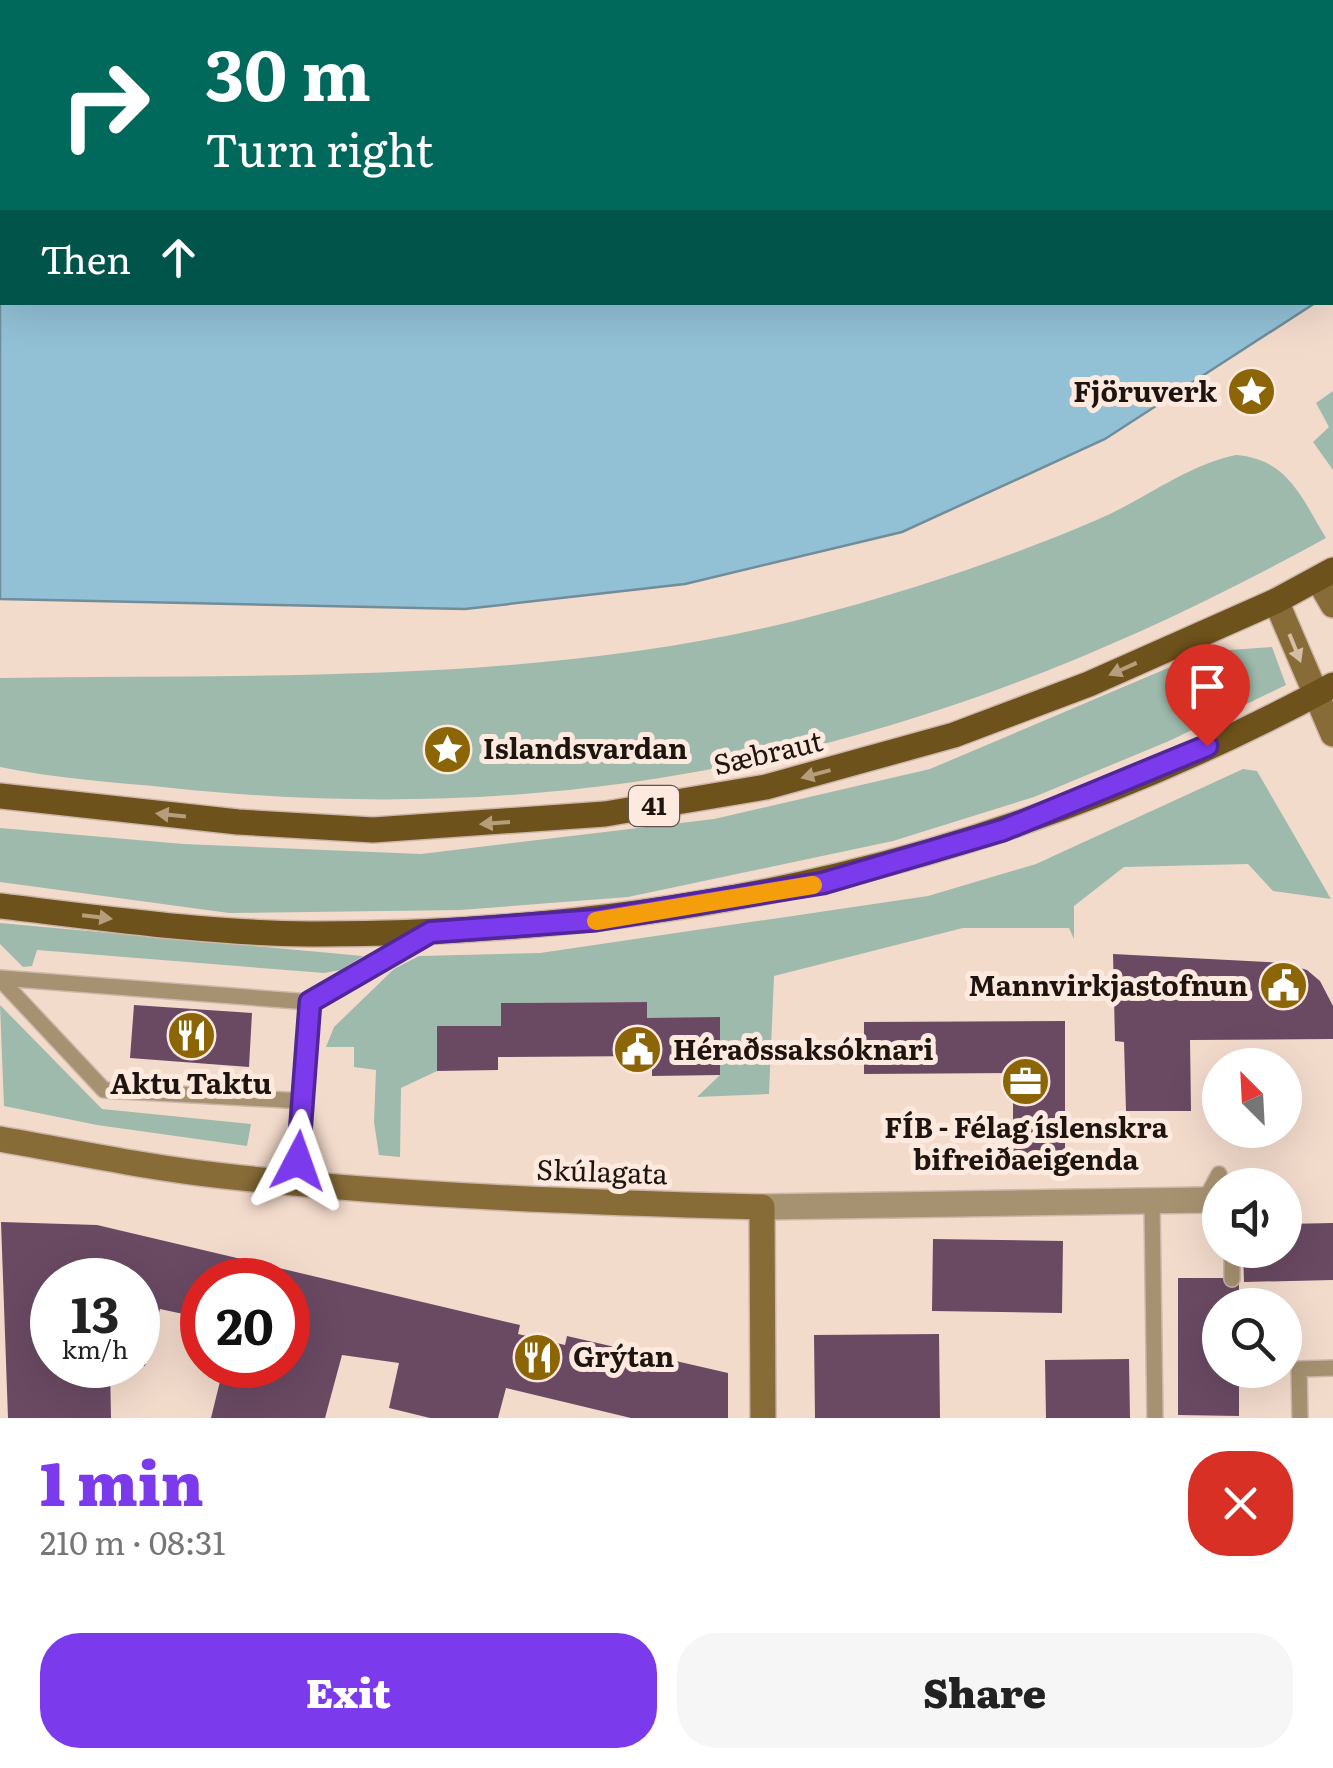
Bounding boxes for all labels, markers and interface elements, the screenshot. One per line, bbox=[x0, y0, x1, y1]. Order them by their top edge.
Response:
text: 30 m bbox=[205, 19, 371, 123]
icon: right bbox=[40, 40, 170, 170]
text: Turn right bbox=[205, 114, 433, 181]
text: Then bbox=[40, 229, 131, 286]
icon: ahead bbox=[151, 230, 206, 285]
place icon: Fjöruverk bbox=[1226, 366, 1278, 418]
place label: Fjöruverk bbox=[1073, 369, 1217, 411]
one-way arrow bbox=[1287, 633, 1303, 663]
pin bbox=[1165, 644, 1250, 747]
icon: arrive bbox=[1180, 659, 1235, 714]
one-way arrow bbox=[1108, 661, 1137, 678]
street label: Sæbraut bbox=[709, 718, 827, 784]
place icon: Islandsvardan bbox=[422, 723, 474, 775]
place label: Islandsvardan bbox=[483, 726, 687, 768]
one-way arrow bbox=[800, 766, 831, 782]
road number: 41 bbox=[629, 786, 679, 826]
one-way arrow bbox=[154, 807, 186, 823]
one-way arrow bbox=[479, 815, 511, 831]
one-way arrow bbox=[81, 910, 113, 926]
public building icon: Mannvirkjastofnun bbox=[1257, 960, 1309, 1012]
place label: Mannvirkjastofnun bbox=[968, 963, 1248, 1005]
restaurant icon: Aktu Taktu bbox=[165, 1010, 217, 1062]
public building icon: Héraðssaksóknari bbox=[612, 1024, 664, 1076]
place label: Héraðssaksóknari bbox=[673, 1027, 934, 1069]
north arrow bbox=[1202, 1048, 1302, 1148]
map controls bbox=[1202, 1048, 1302, 1388]
office icon: FÍB - Félag íslenskra bifreiðaeigenda bbox=[1000, 1055, 1052, 1107]
place label: Aktu Taktu bbox=[110, 1061, 272, 1103]
place label: FÍB - Félag íslenskra bifreiðaeigenda bbox=[884, 1105, 1169, 1179]
position arrow bbox=[246, 1109, 350, 1213]
street label: Skúlagata bbox=[536, 1147, 668, 1193]
button: sound bbox=[1202, 1168, 1302, 1268]
speed limit sign: 20 bbox=[180, 1258, 310, 1388]
text: 13 bbox=[71, 1274, 119, 1348]
button: search bbox=[1202, 1288, 1302, 1388]
text: km/h bbox=[62, 1330, 128, 1367]
restaurant icon: Grýtan bbox=[512, 1331, 564, 1383]
place label: Grýtan bbox=[573, 1334, 674, 1376]
text: 1 min bbox=[40, 1435, 204, 1524]
button: close bbox=[1188, 1451, 1293, 1556]
text: 210 m · 08:31 bbox=[40, 1517, 225, 1565]
button: Exit bbox=[40, 1633, 657, 1748]
button: Share bbox=[677, 1633, 1293, 1748]

